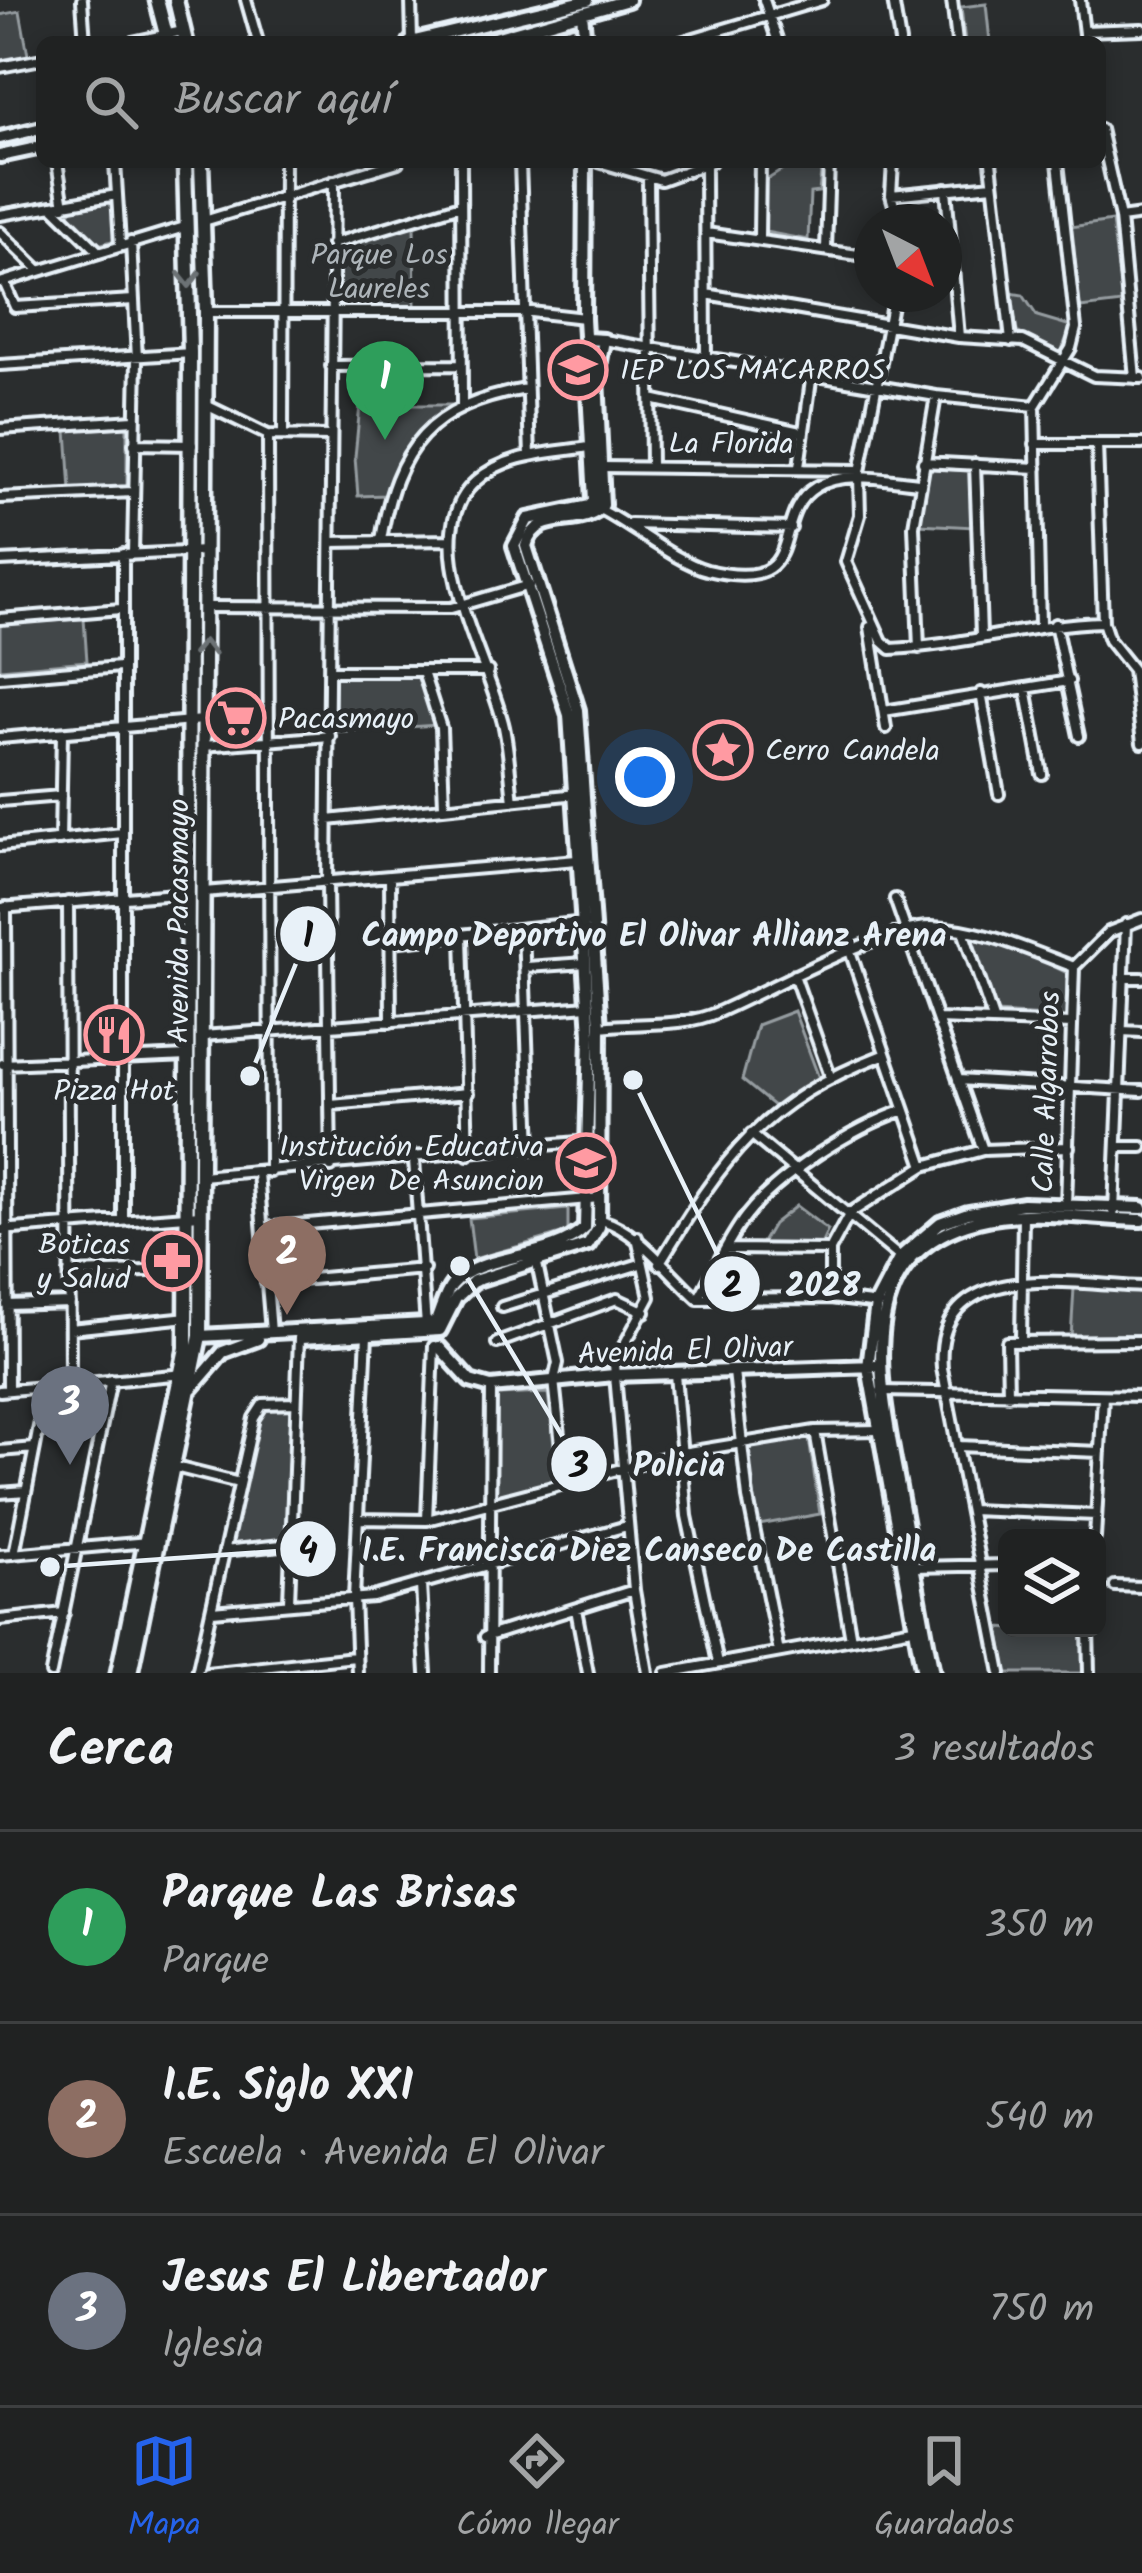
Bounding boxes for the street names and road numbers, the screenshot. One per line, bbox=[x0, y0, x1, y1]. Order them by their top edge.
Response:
street label: La Florida bbox=[668, 421, 794, 469]
street label: Avenida Pacasmayo bbox=[156, 799, 204, 1043]
street label: Calle Algarrobos bbox=[1020, 990, 1076, 1194]
street label: Avenida El Olivar bbox=[577, 1324, 795, 1380]

